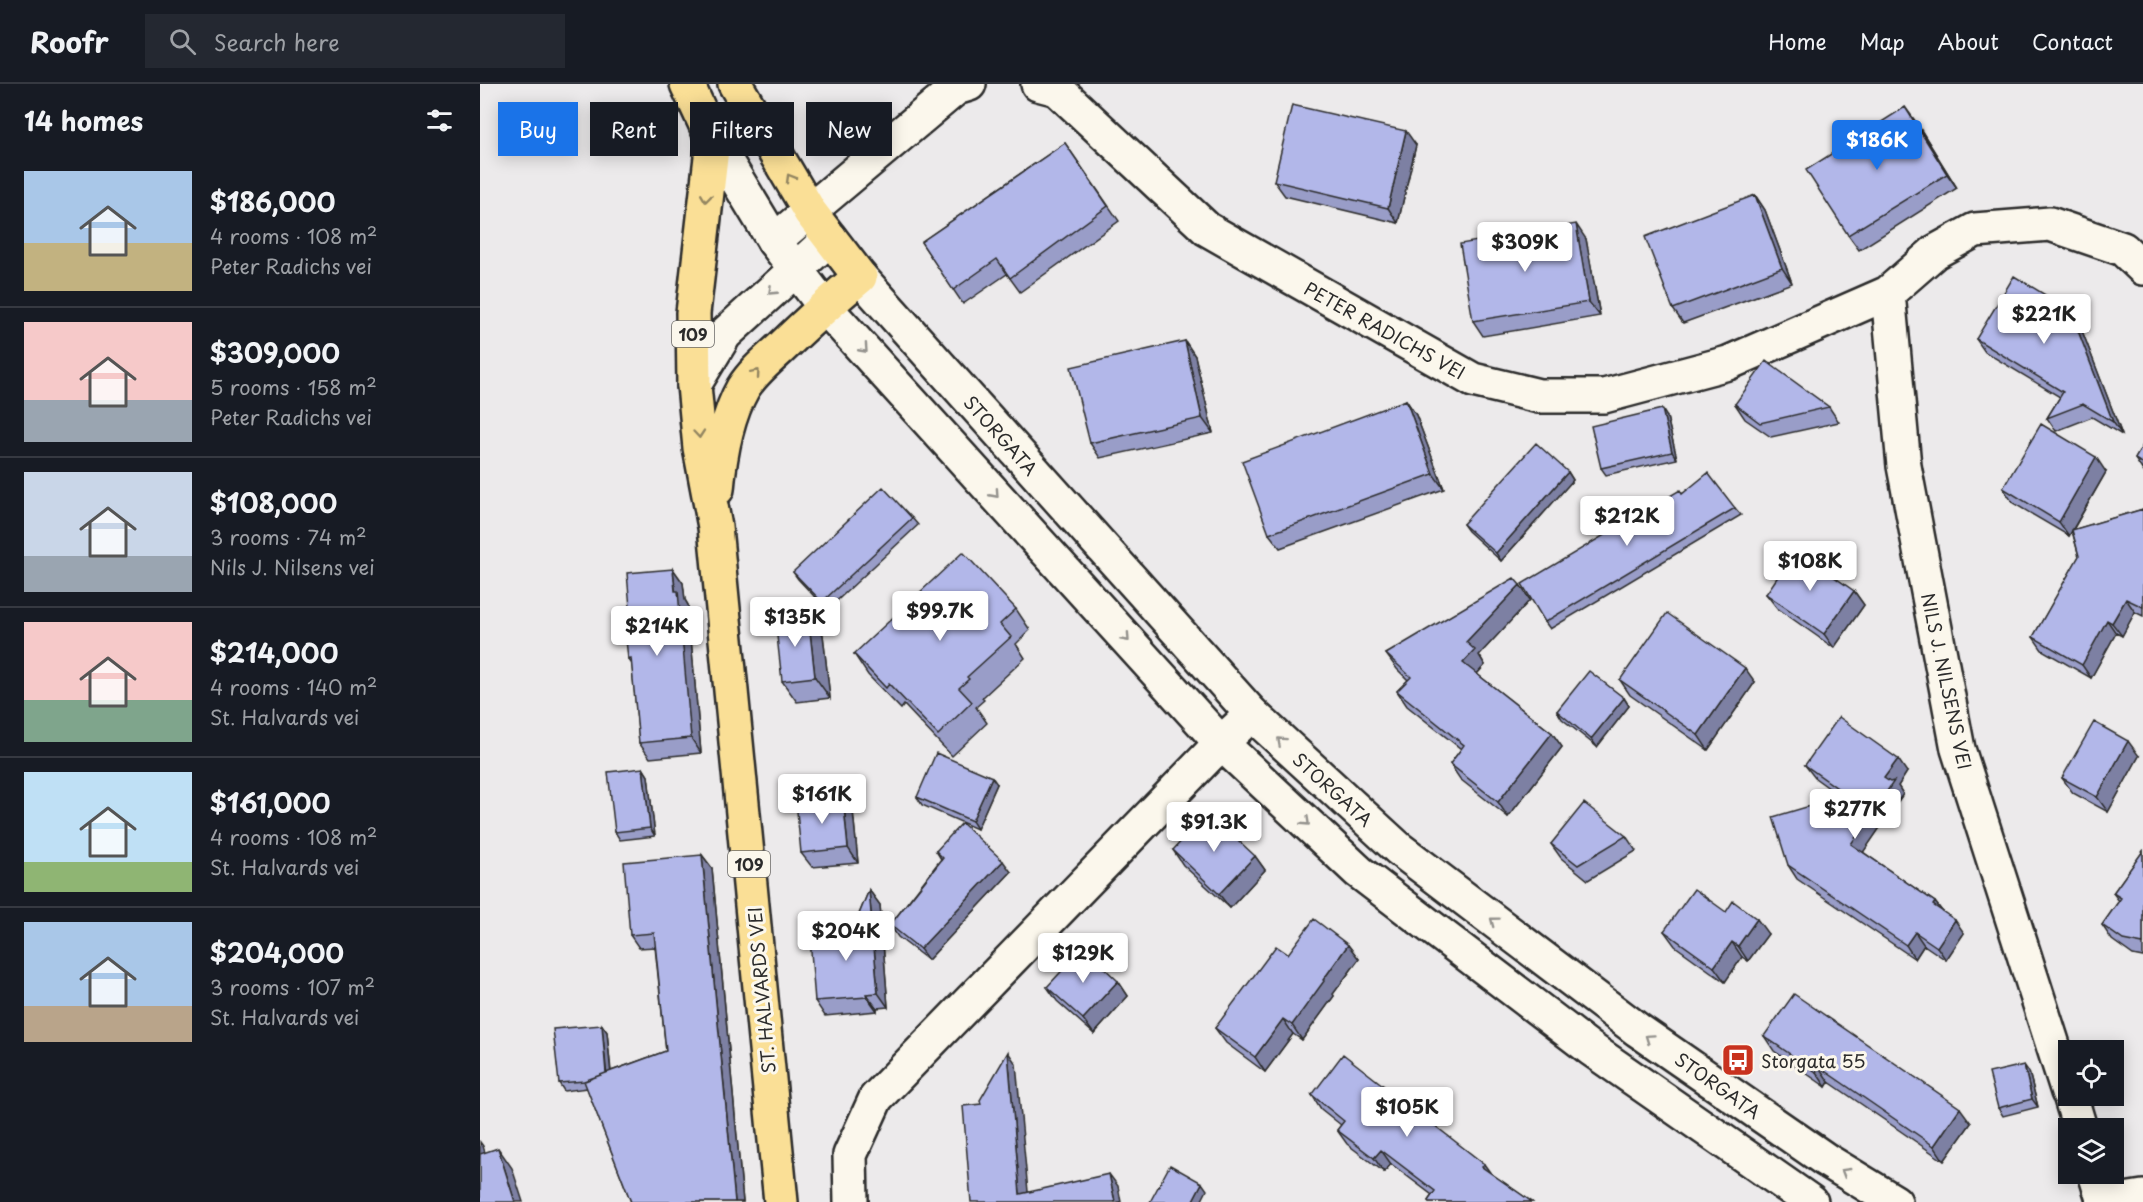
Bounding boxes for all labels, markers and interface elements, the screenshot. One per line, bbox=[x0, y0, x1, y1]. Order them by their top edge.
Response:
search box bbox=[145, 14, 565, 68]
text: Roofr bbox=[30, 20, 109, 63]
icon: search bbox=[166, 25, 199, 58]
text: Search here bbox=[214, 25, 339, 58]
text: Home bbox=[1768, 25, 1827, 57]
text: Map bbox=[1860, 25, 1905, 57]
text: About bbox=[1938, 25, 1999, 57]
text: Contact bbox=[2032, 25, 2113, 57]
text: 14 homes bbox=[24, 101, 143, 140]
chip: Buy bbox=[498, 102, 578, 156]
chip: Rent bbox=[590, 102, 678, 156]
chip: Filters bbox=[690, 102, 794, 156]
chip: New bbox=[806, 102, 892, 156]
icon: filters bbox=[423, 104, 456, 137]
pin: $186K bbox=[1835, 120, 1919, 171]
text: $186K bbox=[1846, 124, 1908, 154]
one-way arrow bbox=[786, 174, 797, 184]
text: $186,000 bbox=[210, 182, 335, 221]
one-way arrow bbox=[701, 193, 713, 202]
icon: home bbox=[72, 195, 144, 267]
text: 4 rooms · 108 m² bbox=[210, 221, 377, 251]
pin: $309K bbox=[1483, 222, 1567, 273]
text: $309K bbox=[1491, 226, 1559, 256]
text: Peter Radichs vei bbox=[210, 251, 372, 281]
street label: PETER RADICHS VEI bbox=[1300, 274, 1470, 386]
one-way arrow bbox=[768, 284, 779, 295]
pin: $221K bbox=[2002, 294, 2086, 345]
text: $221K bbox=[2012, 298, 2076, 328]
road number: 109 bbox=[672, 321, 714, 347]
text: $309,000 bbox=[210, 333, 340, 372]
one-way arrow bbox=[857, 342, 868, 353]
icon: home bbox=[72, 346, 144, 418]
one-way arrow bbox=[749, 369, 760, 379]
text: 5 rooms · 158 m² bbox=[210, 372, 377, 402]
street label: STORGATA bbox=[958, 389, 1044, 481]
text: Peter Radichs vei bbox=[210, 402, 372, 432]
one-way arrow bbox=[692, 429, 705, 438]
text: $108,000 bbox=[210, 483, 337, 522]
one-way arrow bbox=[988, 487, 999, 497]
icon: home bbox=[72, 496, 144, 568]
pin: $212K bbox=[1585, 496, 1669, 547]
text: $212K bbox=[1594, 500, 1660, 530]
text: 3 rooms · 74 m² bbox=[210, 522, 367, 552]
pin: $108K bbox=[1768, 541, 1852, 592]
text: $108K bbox=[1778, 545, 1842, 575]
text: Nils J. Nilsens vei bbox=[210, 552, 375, 582]
street label: NILS J. NILSENS VEI bbox=[1915, 590, 1979, 772]
pin: $99.7K bbox=[891, 591, 989, 642]
text: $99.7K bbox=[906, 595, 974, 625]
pin: $135K bbox=[753, 597, 837, 648]
text: $135K bbox=[764, 601, 826, 631]
pin: $214K bbox=[615, 606, 699, 657]
text: $214K bbox=[625, 610, 689, 640]
one-way arrow bbox=[1119, 631, 1130, 642]
text: $214,000 bbox=[210, 633, 338, 672]
icon: home bbox=[72, 646, 144, 718]
text: 4 rooms · 140 m² bbox=[210, 672, 377, 702]
text: St. Halvards vei bbox=[210, 702, 360, 732]
one-way arrow bbox=[1277, 737, 1287, 748]
street label: STORGATA bbox=[1287, 746, 1379, 832]
pin: $161K bbox=[780, 774, 864, 825]
text: $161K bbox=[792, 778, 852, 808]
text: $161,000 bbox=[210, 783, 330, 822]
pin: $277K bbox=[1813, 789, 1897, 840]
text: $277K bbox=[1824, 793, 1886, 823]
icon: home bbox=[72, 796, 144, 868]
pin: $91.3K bbox=[1165, 802, 1263, 853]
text: $91.3K bbox=[1181, 806, 1247, 836]
one-way arrow bbox=[1300, 815, 1310, 826]
text: 4 rooms · 108 m² bbox=[210, 822, 377, 852]
road number: 109 bbox=[728, 851, 770, 877]
text: St. Halvards vei bbox=[210, 852, 360, 882]
street label: ST. HALVARDS VEI bbox=[740, 906, 782, 1074]
pin: $204K bbox=[804, 911, 888, 962]
text: $204K bbox=[812, 915, 880, 945]
one-way arrow bbox=[1489, 917, 1500, 928]
text: $204,000 bbox=[210, 933, 344, 972]
pin: $129K bbox=[1041, 933, 1125, 984]
text: $129K bbox=[1052, 937, 1114, 967]
icon: home bbox=[72, 946, 144, 1018]
text: 3 rooms · 107 m² bbox=[210, 972, 375, 1002]
text: St. Halvards vei bbox=[210, 1002, 360, 1032]
one-way arrow bbox=[1645, 1034, 1656, 1045]
map controls bbox=[2058, 1040, 2124, 1184]
button: locate bbox=[2058, 1040, 2124, 1106]
bus stop icon: Storgata 55 bbox=[1720, 1042, 1756, 1078]
street label: STORGATA bbox=[1670, 1045, 1766, 1125]
place label: Storgata 55 bbox=[1761, 1047, 1866, 1074]
pin: $105K bbox=[1365, 1087, 1449, 1138]
text: $105K bbox=[1375, 1091, 1439, 1121]
button: layers bbox=[2058, 1118, 2124, 1184]
one-way arrow bbox=[1841, 1167, 1851, 1179]

